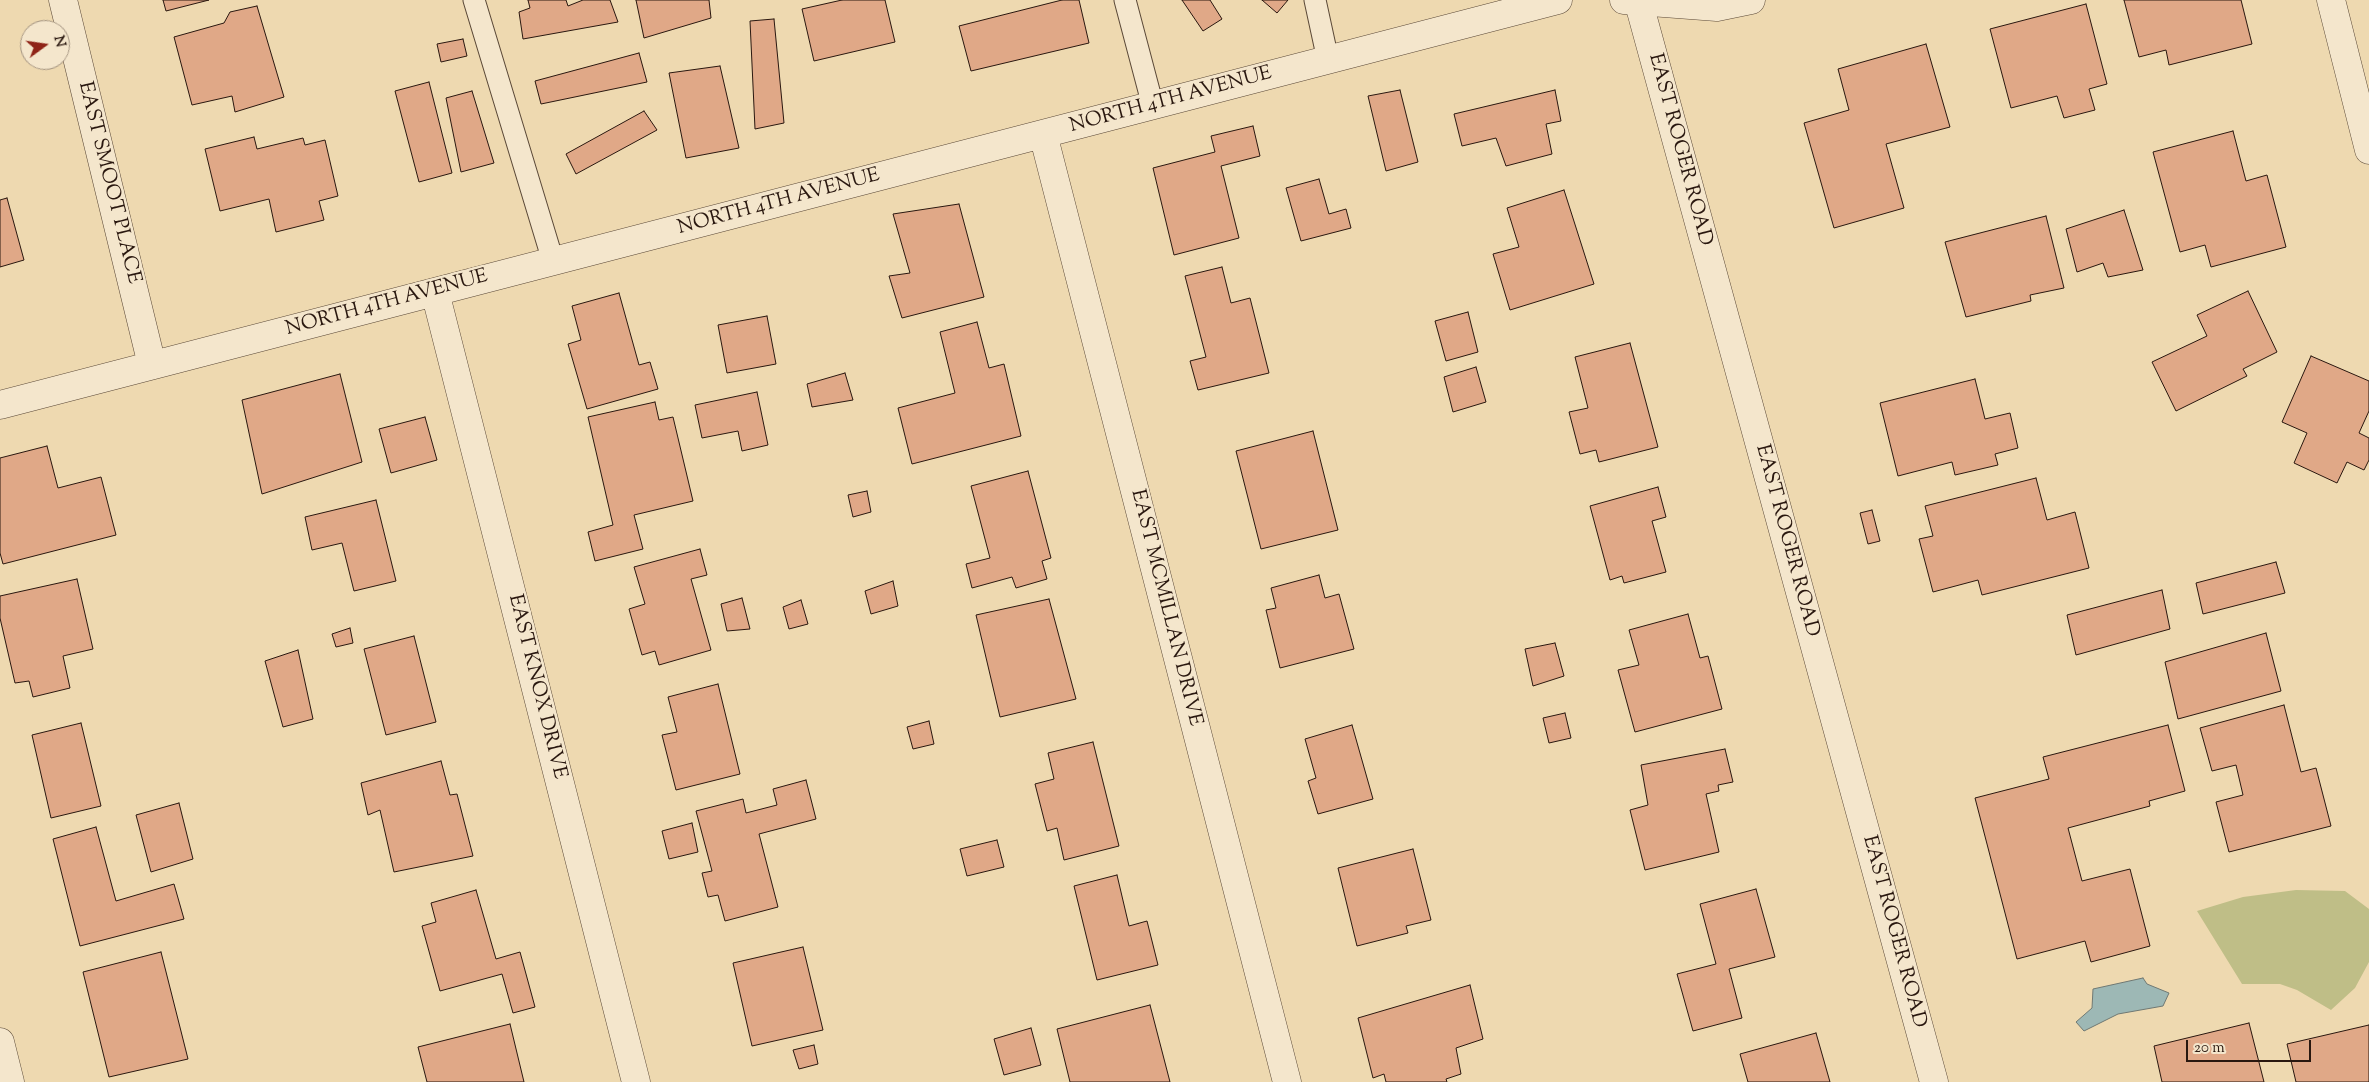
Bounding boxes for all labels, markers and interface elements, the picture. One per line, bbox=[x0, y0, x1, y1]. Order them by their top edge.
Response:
north arrow bbox=[20, 20, 70, 70]
text: N bbox=[48, 34, 70, 49]
street label: EAST ROGER ROAD bbox=[1642, 51, 1716, 249]
street label: NORTH 4TH AVENUE bbox=[1067, 62, 1275, 140]
street label: EAST SMOOT PLACE bbox=[71, 80, 145, 286]
street label: NORTH 4TH AVENUE bbox=[675, 164, 883, 242]
street label: NORTH 4TH AVENUE bbox=[283, 265, 491, 343]
street label: EAST ROGER ROAD bbox=[1749, 442, 1823, 640]
street label: EAST MCMILLAN DRIVE bbox=[1124, 487, 1206, 729]
street label: EAST KNOX DRIVE bbox=[501, 592, 571, 782]
street label: EAST ROGER ROAD bbox=[1856, 833, 1930, 1031]
scale bar bbox=[2189, 1030, 2314, 1062]
text: 20 m bbox=[2194, 1038, 2225, 1059]

